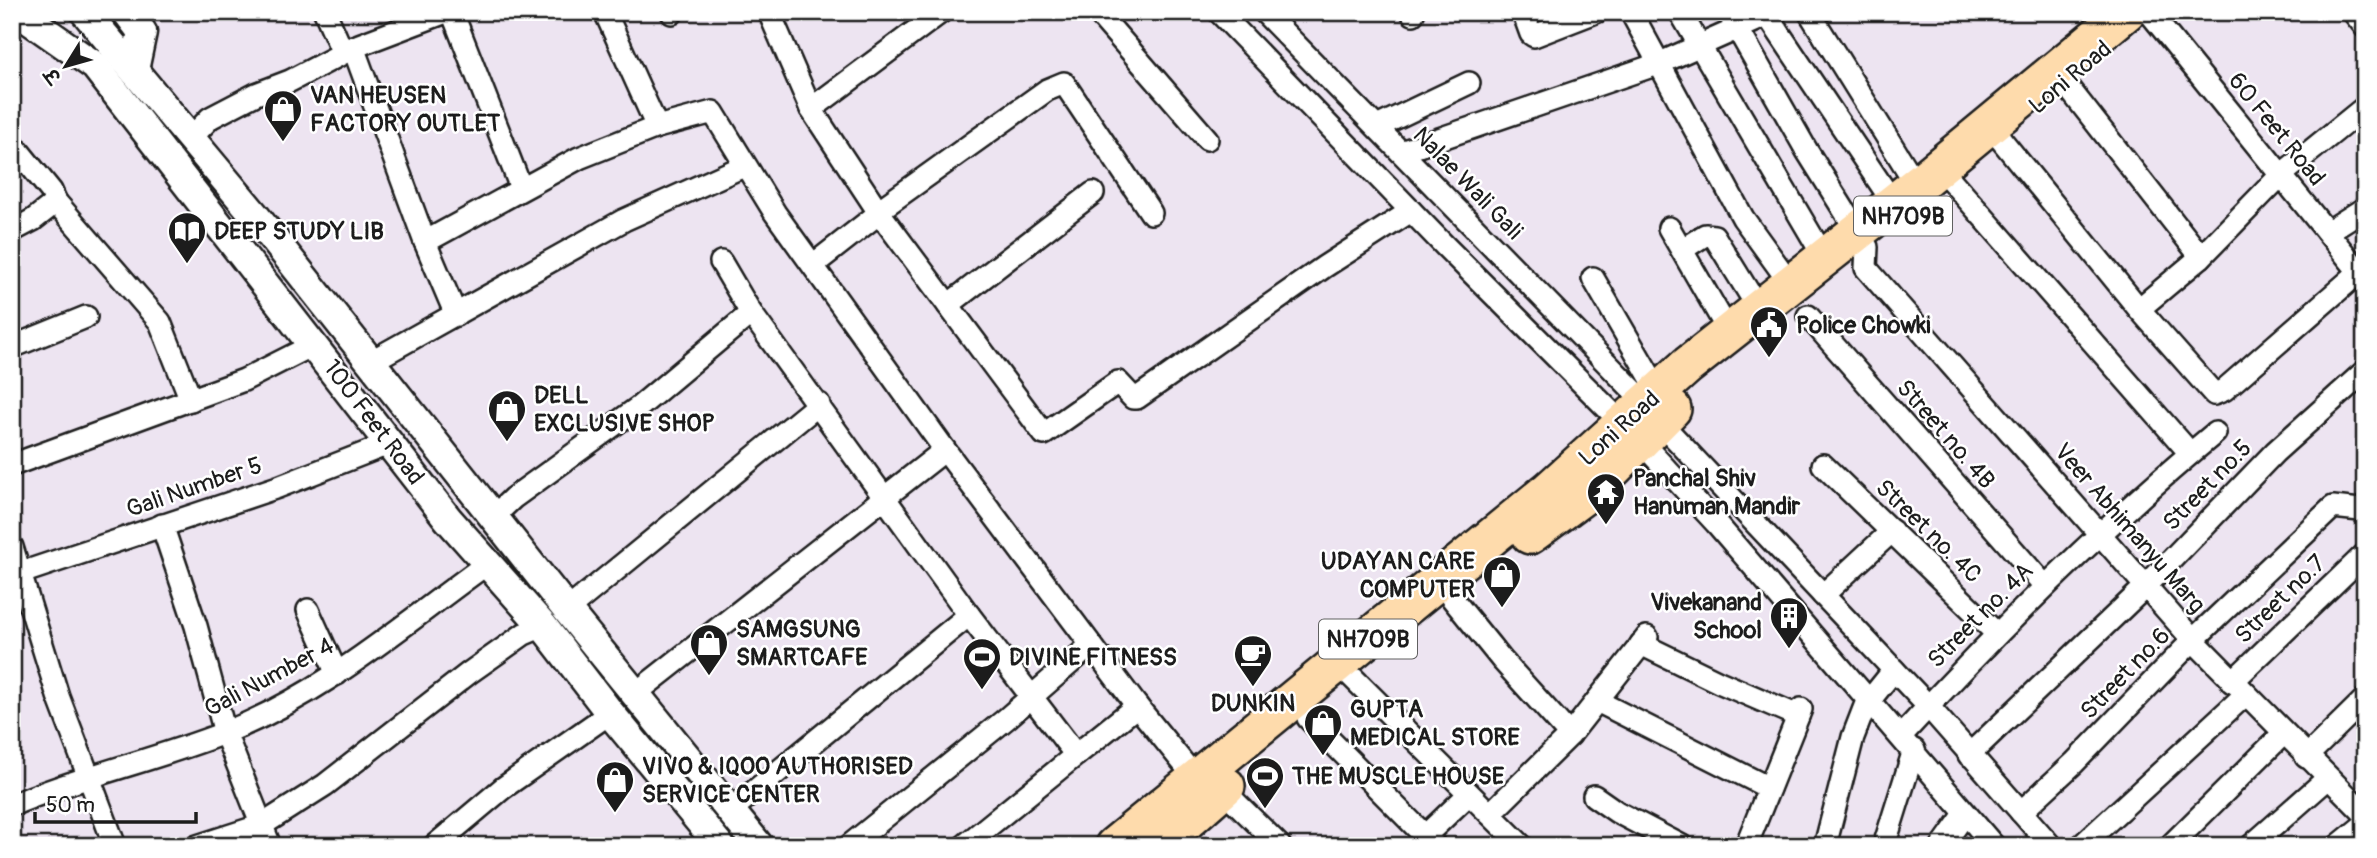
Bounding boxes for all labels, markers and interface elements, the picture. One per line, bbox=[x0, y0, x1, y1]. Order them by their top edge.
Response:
north arrow bbox=[32, 32, 102, 102]
street label: Loni Road bbox=[2023, 34, 2118, 120]
text: उ bbox=[38, 61, 68, 90]
street label: 60 Feet Road bbox=[2222, 67, 2331, 192]
place label: VAN HEUSEN FACTORY OUTLET bbox=[310, 81, 501, 138]
shop icon: VAN HEUSEN FACTORY OUTLET bbox=[262, 88, 304, 143]
street label: Nalae Wali Gali bbox=[1407, 121, 1529, 246]
road number: NH709B bbox=[1854, 196, 1952, 236]
library icon: DEEP STUDY LIB bbox=[166, 210, 208, 265]
place label: DEEP STUDY LIB bbox=[214, 217, 384, 246]
public building icon: Police Chowki bbox=[1748, 304, 1790, 359]
place label: Police Chowki bbox=[1796, 311, 1931, 340]
street label: 100 Feet Road bbox=[317, 354, 430, 491]
street label: Street no. 4B bbox=[1890, 374, 2001, 495]
place label: DELL EXCLUSIVE SHOP bbox=[534, 381, 715, 438]
street label: Loni Road bbox=[1573, 384, 1666, 472]
shop icon: DELL EXCLUSIVE SHOP bbox=[486, 388, 528, 443]
street label: Street no.5 bbox=[2157, 434, 2258, 537]
street label: Veer Abhimanyu Marg bbox=[2048, 437, 2211, 619]
street label: Gali Number 5 bbox=[123, 451, 266, 524]
place label: Panchal Shiv Hanuman Mandir bbox=[1633, 464, 1800, 521]
temple icon: Panchal Shiv Hanuman Mandir bbox=[1585, 471, 1627, 526]
street label: Street no. 4C bbox=[1870, 474, 1988, 589]
place label: UDAYAN CARE COMPUTER bbox=[1321, 547, 1476, 604]
street label: Street no.7 bbox=[2229, 549, 2332, 650]
shop icon: UDAYAN CARE COMPUTER bbox=[1481, 554, 1523, 609]
street label: Street no. 4A bbox=[1922, 557, 2039, 674]
place label: Vivekanand School bbox=[1650, 588, 1762, 645]
building icon: Vivekanand School bbox=[1768, 595, 1810, 650]
place label: SAMGSUNG SMARTCAFE bbox=[736, 615, 868, 672]
road number: NH709B bbox=[1319, 620, 1417, 659]
street label: Street no.6 bbox=[2074, 621, 2176, 725]
shop icon: SAMGSUNG SMARTCAFE bbox=[688, 622, 730, 677]
street label: Gali Number 4 bbox=[200, 631, 339, 724]
cafe icon: DUNKIN bbox=[1232, 633, 1274, 688]
sports icon: DIVINE FITNESS bbox=[961, 636, 1003, 691]
place label: DIVINE FITNESS bbox=[1009, 643, 1177, 672]
place label: DUNKIN bbox=[1211, 689, 1295, 718]
place label: GUPTA MEDICAL STORE bbox=[1350, 695, 1520, 752]
shop icon: GUPTA MEDICAL STORE bbox=[1302, 702, 1344, 757]
place label: VIVO & IQOO AUTHORISED SERVICE CENTER bbox=[642, 752, 913, 809]
sports icon: THE MUSCLE HOUSE bbox=[1244, 755, 1286, 810]
shop icon: VIVO & IQOO AUTHORISED SERVICE CENTER bbox=[594, 759, 636, 814]
place label: THE MUSCLE HOUSE bbox=[1291, 762, 1505, 791]
scale bar bbox=[35, 781, 196, 825]
text: 50 m bbox=[46, 792, 95, 819]

